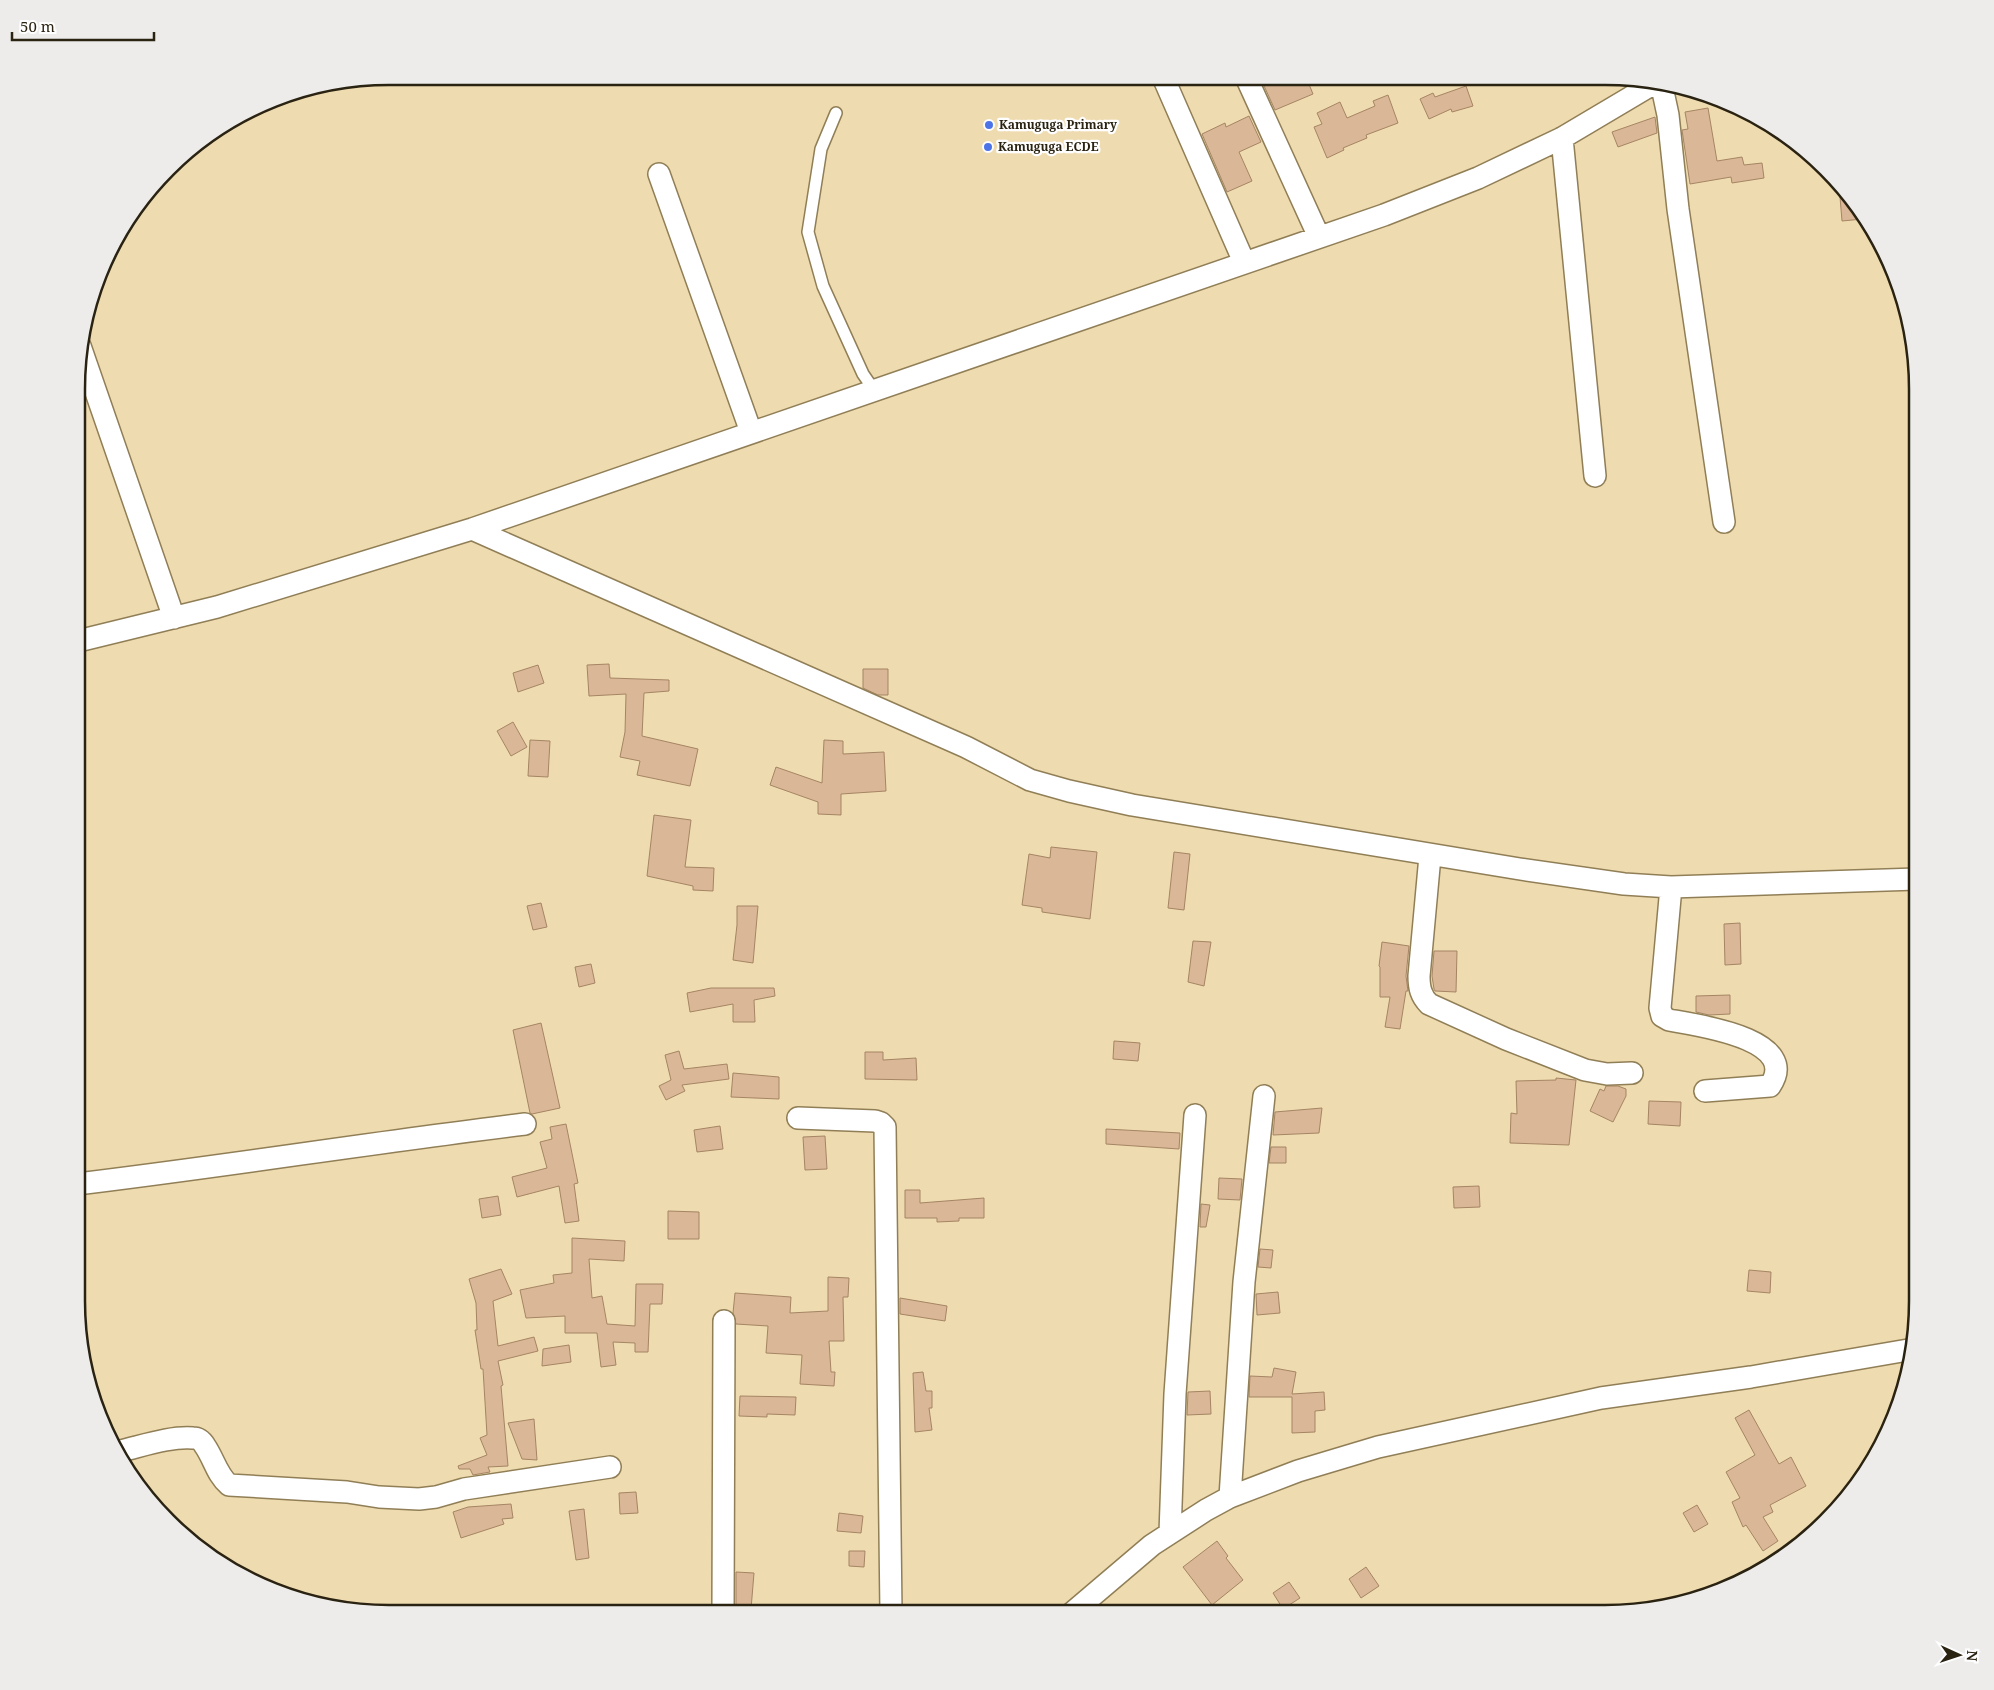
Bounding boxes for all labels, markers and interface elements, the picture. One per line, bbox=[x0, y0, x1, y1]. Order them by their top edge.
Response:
scale bar bbox=[12, 10, 155, 42]
text: 50 m bbox=[20, 16, 55, 36]
place label: Kamuguga Primary bbox=[999, 116, 1117, 133]
marker: Kamuguga Primary bbox=[983, 119, 995, 131]
place label: Kamuguga ECDE bbox=[998, 138, 1099, 155]
marker: Kamuguga ECDE bbox=[982, 141, 994, 153]
north arrow bbox=[1934, 1630, 1984, 1680]
text: N bbox=[1963, 1650, 1982, 1662]

